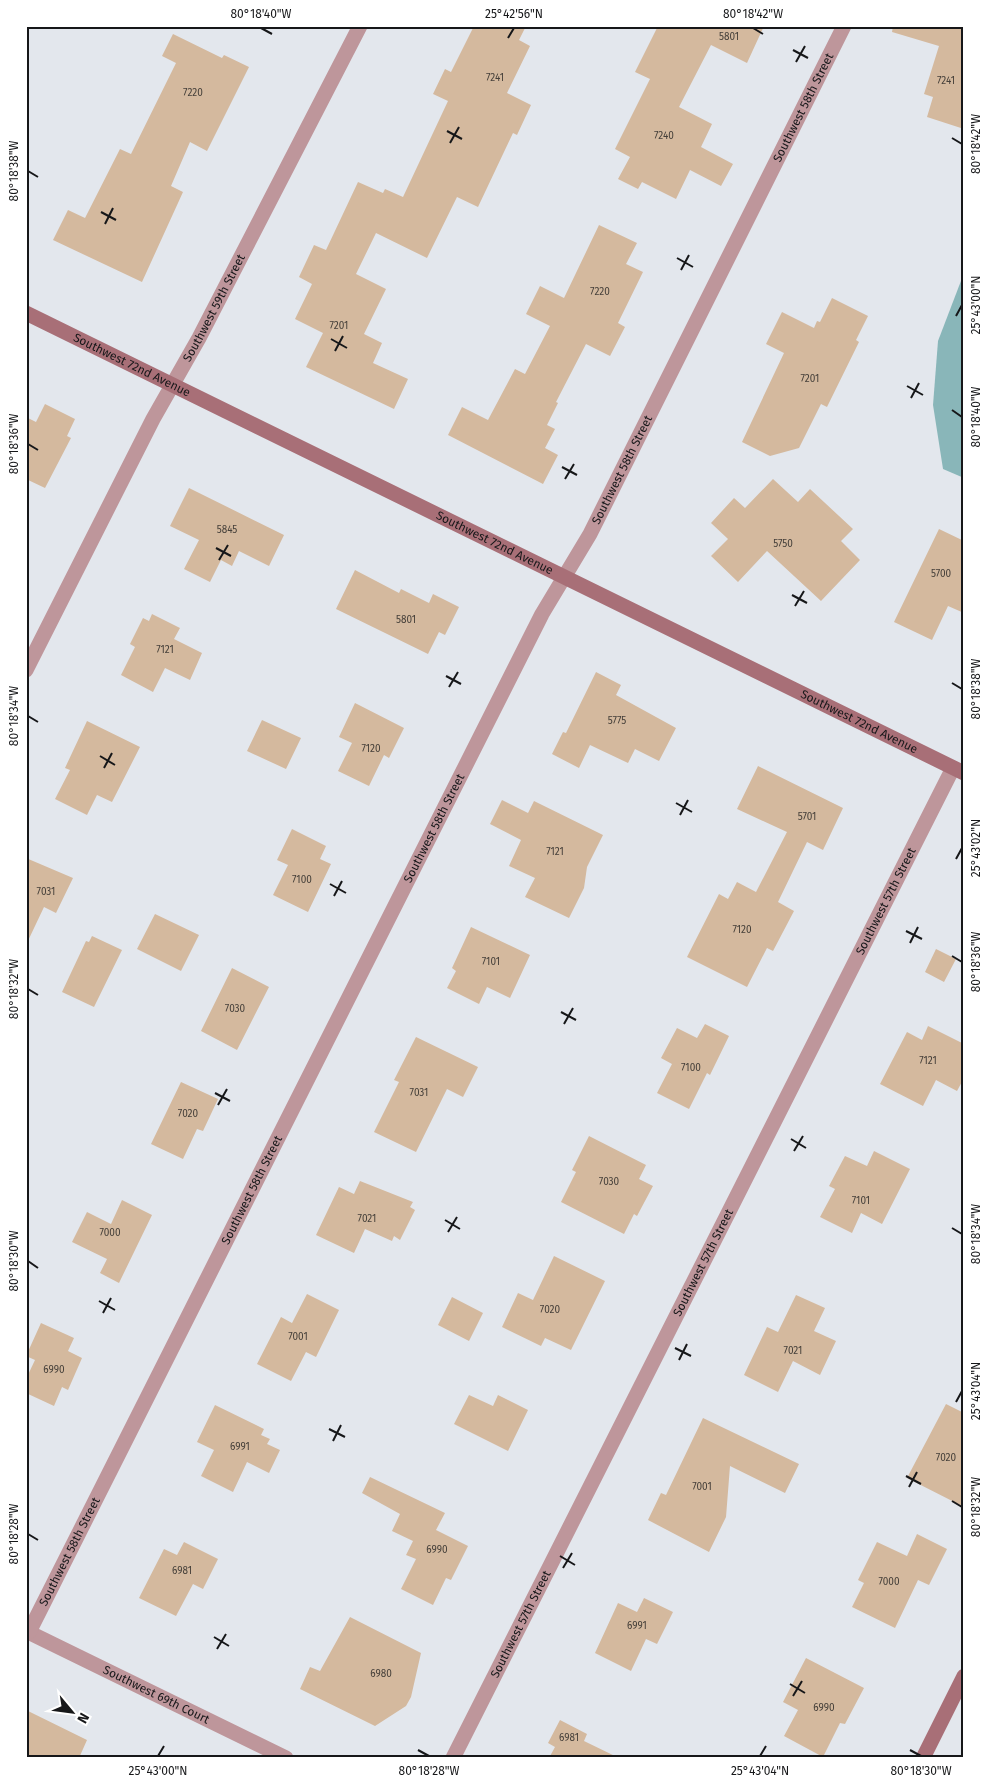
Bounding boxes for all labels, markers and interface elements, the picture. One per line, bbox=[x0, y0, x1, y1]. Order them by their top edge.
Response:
text: 80°18'40"W bbox=[230, 7, 292, 21]
text: 25°42'56"N bbox=[485, 7, 543, 21]
text: 80°18'42"W bbox=[723, 7, 783, 21]
house number: 5801 bbox=[719, 31, 739, 43]
street label: Southwest 58th Street bbox=[770, 50, 837, 164]
house number: 7241 bbox=[486, 72, 504, 84]
house number: 7241 bbox=[937, 75, 955, 87]
house number: 7220 bbox=[183, 87, 203, 99]
text: 80°18'42"W bbox=[969, 114, 983, 174]
house number: 7240 bbox=[654, 130, 674, 142]
text: 80°18'38"W bbox=[7, 140, 21, 201]
street label: Southwest 59th Street bbox=[180, 251, 248, 364]
text: 25°43'00"N bbox=[969, 275, 983, 335]
house number: 7220 bbox=[590, 286, 610, 298]
house number: 7201 bbox=[330, 320, 348, 332]
street label: Southwest 72nd Avenue bbox=[71, 330, 193, 400]
house number: 7201 bbox=[801, 373, 819, 385]
text: 80°18'40"W bbox=[969, 386, 983, 448]
street label: Southwest 58th Street bbox=[589, 412, 655, 527]
text: 80°18'36"W bbox=[7, 414, 21, 474]
street label: Southwest 72nd Avenue bbox=[434, 508, 556, 577]
house number: 5845 bbox=[217, 524, 237, 536]
house number: 5750 bbox=[773, 538, 793, 550]
house number: 5700 bbox=[931, 568, 952, 580]
house number: 5801 bbox=[396, 614, 416, 626]
house number: 7121 bbox=[156, 644, 174, 656]
text: 80°18'38"W bbox=[969, 658, 983, 719]
text: 80°18'34"W bbox=[7, 686, 21, 746]
street label: Southwest 72nd Avenue bbox=[798, 687, 920, 756]
house number: 5775 bbox=[608, 715, 626, 727]
house number: 7120 bbox=[361, 743, 381, 755]
street label: Southwest 58th Street bbox=[401, 771, 468, 885]
house number: 5701 bbox=[798, 811, 816, 823]
text: 25°43'02"N bbox=[969, 819, 983, 877]
street label: Southwest 57th Street bbox=[853, 844, 919, 957]
house number: 7121 bbox=[546, 846, 564, 858]
house number: 7100 bbox=[292, 874, 312, 886]
house number: 7031 bbox=[37, 886, 55, 898]
house number: 7120 bbox=[732, 924, 752, 936]
text: 80°18'36"W bbox=[969, 932, 983, 992]
house number: 7101 bbox=[482, 956, 500, 968]
text: 80°18'32"W bbox=[7, 959, 21, 1019]
house number: 7030 bbox=[225, 1003, 246, 1015]
house number: 7121 bbox=[919, 1055, 937, 1067]
house number: 7100 bbox=[681, 1062, 701, 1074]
house number: 7031 bbox=[410, 1087, 428, 1099]
house number: 7020 bbox=[178, 1108, 199, 1120]
street label: Southwest 58th Street bbox=[218, 1133, 285, 1247]
house number: 7030 bbox=[599, 1176, 620, 1188]
house number: 7101 bbox=[852, 1195, 870, 1207]
text: 80°18'34"W bbox=[969, 1204, 983, 1264]
street label: Southwest 57th Street bbox=[670, 1206, 736, 1319]
house number: 7021 bbox=[358, 1213, 376, 1225]
house number: 7000 bbox=[99, 1227, 121, 1239]
text: 80°18'30"W bbox=[7, 1230, 21, 1292]
house number: 7020 bbox=[540, 1304, 561, 1316]
house number: 7001 bbox=[288, 1331, 308, 1343]
house number: 7021 bbox=[784, 1345, 802, 1357]
text: 25°43'04"N bbox=[969, 1362, 983, 1420]
house number: 6990 bbox=[43, 1364, 65, 1376]
house number: 6991 bbox=[230, 1441, 250, 1453]
house number: 7020 bbox=[936, 1452, 957, 1464]
text: 80°18'32"W bbox=[969, 1477, 983, 1537]
house number: 7001 bbox=[692, 1481, 712, 1493]
street label: Southwest 58th Street bbox=[36, 1494, 103, 1608]
text: 80°18'28"W bbox=[7, 1503, 21, 1564]
house number: 6990 bbox=[426, 1544, 448, 1556]
house number: 6981 bbox=[172, 1565, 192, 1577]
street label: Southwest 57th Street bbox=[488, 1567, 554, 1680]
house number: 7000 bbox=[878, 1576, 900, 1588]
house number: 6991 bbox=[627, 1620, 647, 1632]
street label: Southwest 69th Court bbox=[101, 1663, 212, 1727]
house number: 6980 bbox=[370, 1668, 392, 1680]
north arrow bbox=[48, 1686, 98, 1736]
house number: 6990 bbox=[813, 1702, 835, 1714]
text: N bbox=[73, 1710, 93, 1726]
house number: 6981 bbox=[559, 1732, 579, 1744]
text: 25°43'00"N bbox=[128, 1764, 188, 1778]
text: 80°18'28"W bbox=[399, 1764, 460, 1778]
text: 25°43'04"N bbox=[731, 1764, 789, 1778]
text: 80°18'30"W bbox=[890, 1764, 952, 1778]

